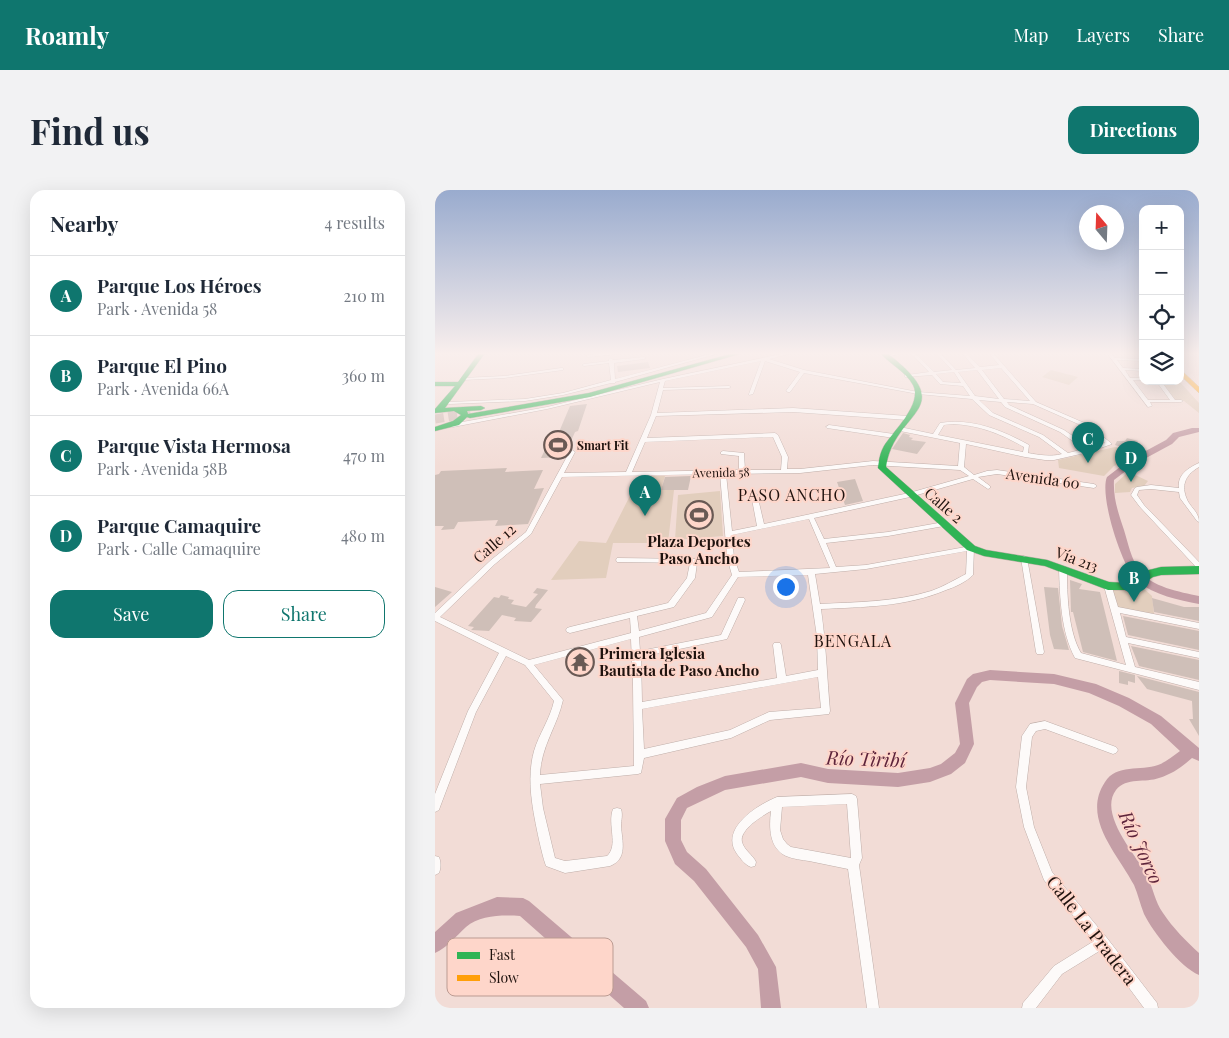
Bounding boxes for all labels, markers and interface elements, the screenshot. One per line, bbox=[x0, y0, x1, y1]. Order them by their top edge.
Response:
text: Roamly bbox=[25, 19, 109, 51]
text: Map bbox=[1013, 23, 1048, 47]
text: Layers bbox=[1076, 23, 1130, 47]
text: Share bbox=[1158, 23, 1204, 47]
button: Directions bbox=[1068, 106, 1199, 154]
text: Find us bbox=[30, 107, 150, 154]
north arrow bbox=[1079, 205, 1124, 250]
map controls bbox=[1139, 205, 1184, 385]
button: + bbox=[1139, 205, 1184, 250]
text: Nearby bbox=[50, 209, 119, 237]
text: 4 results bbox=[324, 212, 385, 233]
button: − bbox=[1139, 250, 1184, 295]
text: Parque Los Héroes bbox=[97, 272, 262, 298]
text: A bbox=[61, 285, 71, 306]
text: 210 m bbox=[344, 285, 385, 306]
button: locate bbox=[1139, 295, 1184, 340]
text: Park · Avenida 58 bbox=[97, 298, 217, 319]
button: layers bbox=[1139, 340, 1184, 385]
text: Parque El Pino bbox=[97, 352, 227, 378]
text: B bbox=[61, 365, 71, 386]
text: 360 m bbox=[342, 365, 385, 386]
text: Park · Avenida 66A bbox=[97, 378, 229, 399]
pin: C bbox=[1072, 422, 1104, 463]
sports icon: Smart Fit bbox=[543, 430, 573, 460]
text: Parque Vista Hermosa bbox=[97, 432, 291, 458]
place label: Smart Fit bbox=[577, 437, 630, 453]
pin: D bbox=[1115, 441, 1147, 482]
text: C bbox=[60, 445, 72, 466]
text: 470 m bbox=[343, 445, 385, 466]
text: Park · Avenida 58B bbox=[97, 458, 227, 479]
street label: Avenida 60 bbox=[1004, 463, 1081, 493]
street label: Avenida 58 bbox=[691, 464, 750, 481]
pin: A bbox=[629, 475, 661, 516]
street label: Calle 2 bbox=[921, 483, 967, 527]
district label: PASO ANCHO bbox=[738, 484, 846, 505]
sports icon: Plaza Deportes Paso Ancho bbox=[684, 500, 714, 530]
text: Parque Camaquire bbox=[97, 512, 261, 538]
street label: Calle 12 bbox=[468, 519, 520, 567]
text: D bbox=[60, 525, 72, 546]
text: 480 m bbox=[341, 525, 385, 546]
place label: Plaza Deportes Paso Ancho bbox=[647, 531, 751, 568]
text: Park · Calle Camaquire bbox=[97, 538, 261, 559]
street label: Vía 213 bbox=[1052, 541, 1101, 576]
pin: B bbox=[1118, 561, 1150, 602]
your location bbox=[773, 574, 799, 600]
button: Save bbox=[50, 590, 213, 638]
button: Share bbox=[223, 590, 385, 638]
district label: BENGALA bbox=[814, 630, 892, 651]
place label: Primera Iglesia Bautista de Paso Ancho bbox=[599, 643, 759, 680]
temple icon: Primera Iglesia Bautista de Paso Ancho bbox=[565, 647, 595, 677]
water label: Río Tiribí bbox=[825, 744, 908, 772]
water label: Río Jorco bbox=[1113, 805, 1170, 888]
street label: Calle La Pradera bbox=[1042, 870, 1142, 990]
legend bbox=[447, 938, 613, 996]
text: Fast bbox=[489, 945, 516, 964]
text: Slow bbox=[489, 968, 519, 987]

